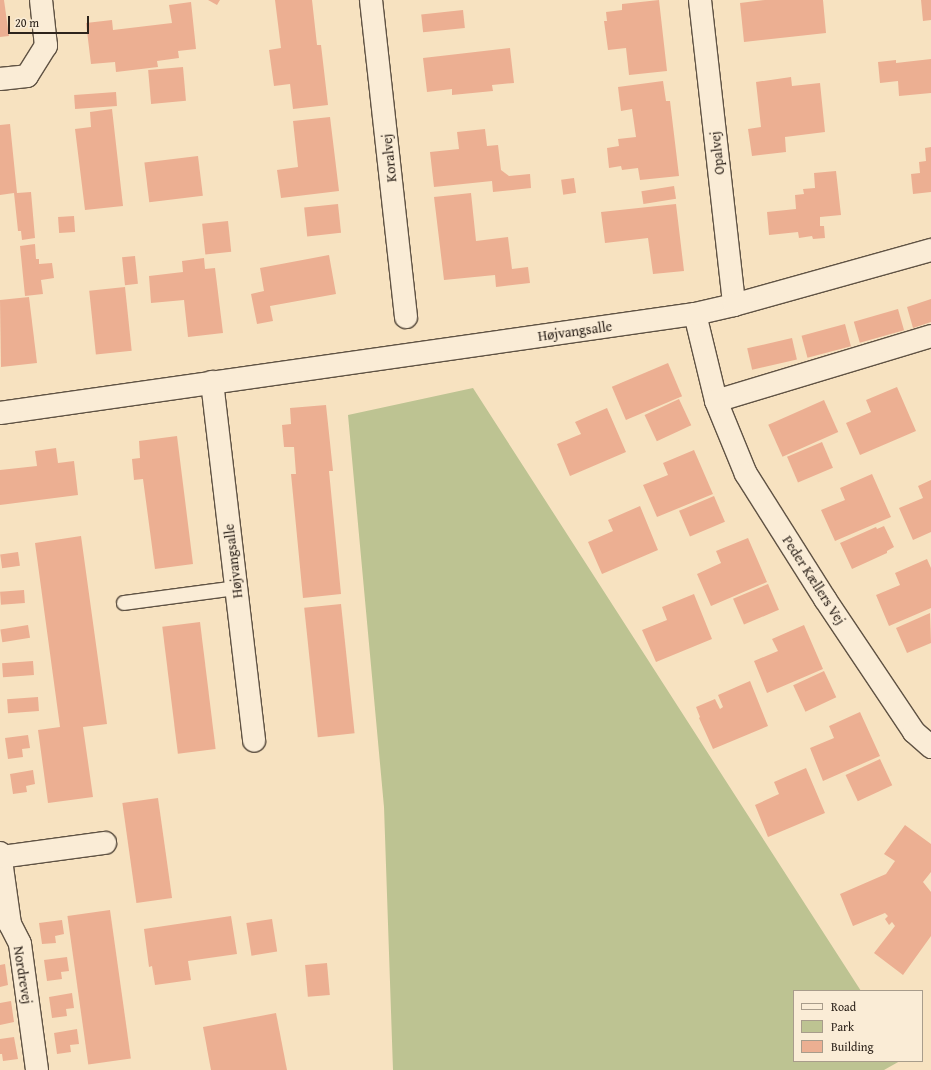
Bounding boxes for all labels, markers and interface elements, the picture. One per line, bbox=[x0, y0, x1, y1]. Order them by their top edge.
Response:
scale bar bbox=[10, 8, 91, 34]
text: 20 m bbox=[15, 14, 39, 31]
street label: Opalvej bbox=[706, 130, 728, 176]
street label: Koralvej bbox=[378, 133, 400, 183]
street label: Højvangsalle bbox=[537, 317, 613, 345]
street label: Højvangsalle bbox=[220, 523, 246, 599]
street label: Peder Kællers Vej bbox=[779, 532, 849, 628]
street label: Nordrevej bbox=[10, 945, 36, 1005]
legend bbox=[793, 990, 923, 1062]
text: Road bbox=[831, 998, 856, 1015]
text: Park bbox=[831, 1018, 854, 1035]
text: Building bbox=[831, 1038, 874, 1055]

